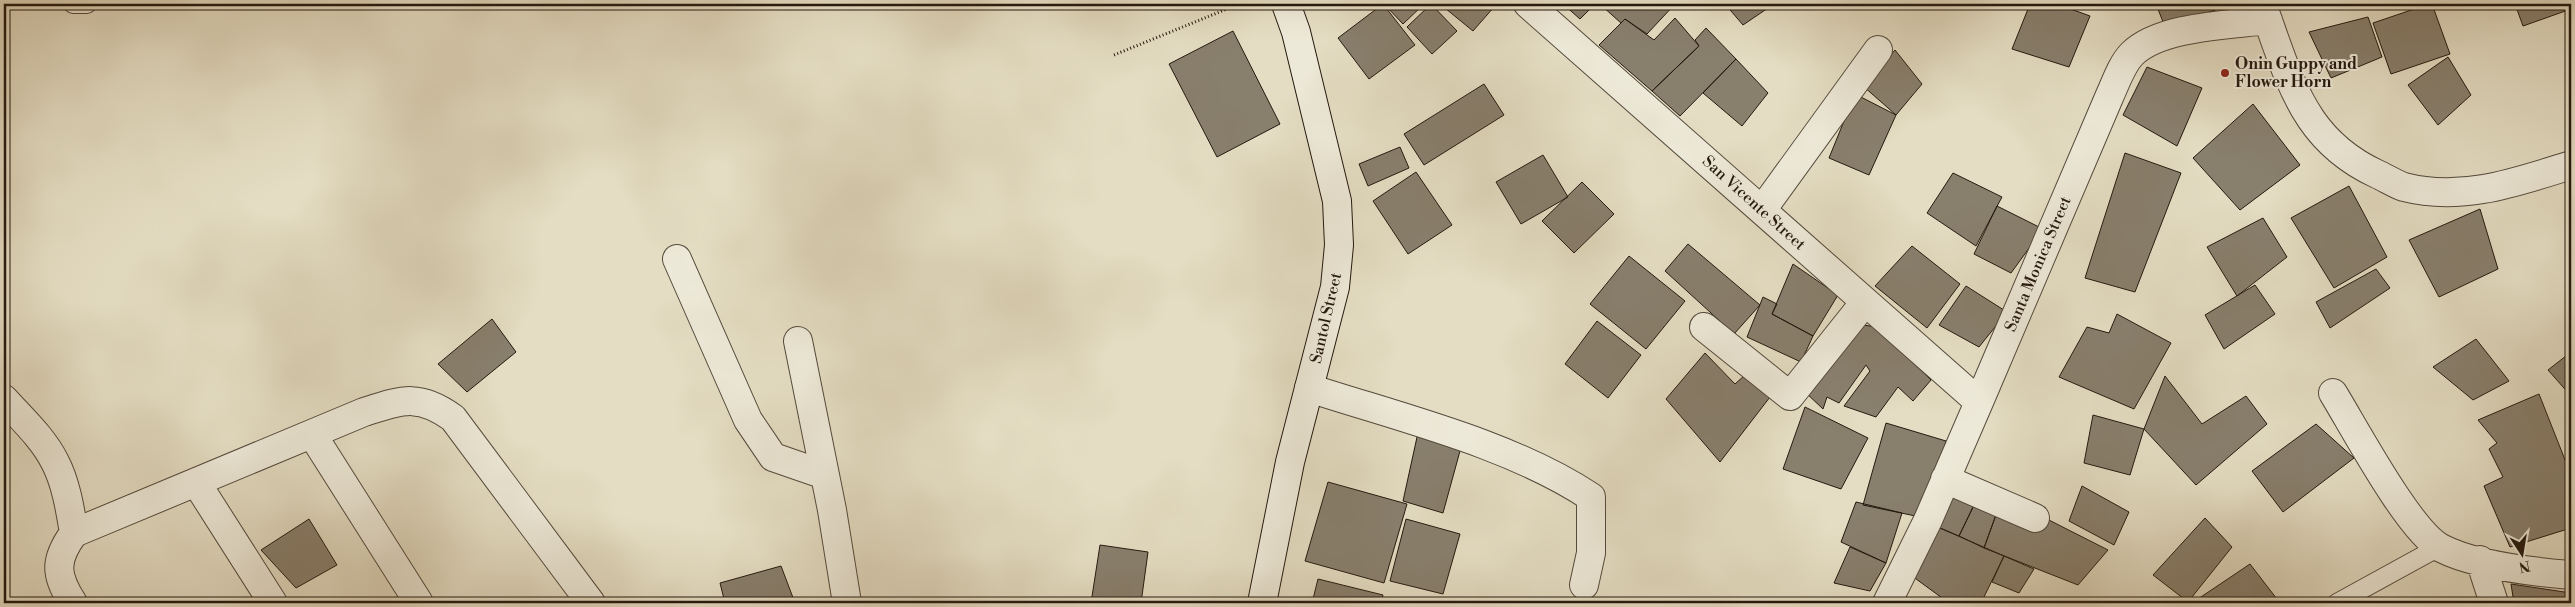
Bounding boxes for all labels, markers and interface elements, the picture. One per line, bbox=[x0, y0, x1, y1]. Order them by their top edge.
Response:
place label: Onin Guppy and Flower Horn bbox=[2235, 54, 2357, 92]
marker: Onin Guppy and Flower Horn bbox=[2219, 67, 2231, 79]
street label: San Vicente Street bbox=[1698, 151, 1810, 255]
street label: Santa Monica Street bbox=[2000, 193, 2076, 335]
street label: Santol Street bbox=[1306, 270, 1346, 365]
north arrow bbox=[2498, 530, 2548, 580]
text: N bbox=[2517, 556, 2532, 576]

